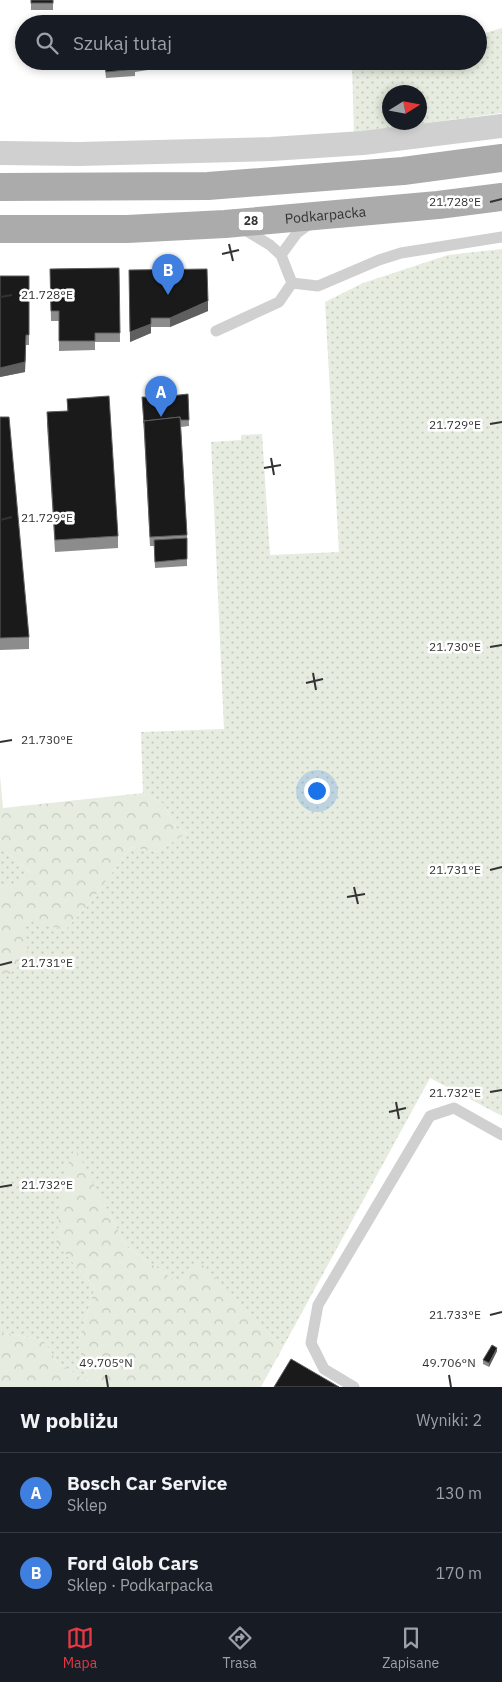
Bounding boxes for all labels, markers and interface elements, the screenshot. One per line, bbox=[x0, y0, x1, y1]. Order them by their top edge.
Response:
search box bbox=[15, 15, 487, 70]
icon: search bbox=[33, 29, 61, 57]
text: Szukaj tutaj bbox=[73, 31, 172, 55]
north arrow bbox=[382, 85, 427, 130]
text: 21.728°E bbox=[429, 194, 481, 209]
street label: Podkarpacka bbox=[284, 202, 367, 228]
road number: 28 bbox=[238, 212, 264, 230]
pin: B bbox=[152, 254, 184, 295]
text: 21.728°E bbox=[21, 287, 73, 302]
pin: A bbox=[145, 376, 177, 417]
text: 21.729°E bbox=[429, 417, 481, 432]
text: 21.729°E bbox=[21, 510, 73, 525]
text: 21.730°E bbox=[429, 639, 481, 654]
text: 21.730°E bbox=[21, 732, 73, 747]
your location bbox=[304, 778, 330, 804]
text: 21.731°E bbox=[429, 862, 481, 877]
text: 21.731°E bbox=[21, 955, 73, 970]
text: 21.732°E bbox=[429, 1085, 481, 1100]
text: 21.732°E bbox=[21, 1177, 73, 1192]
text: 21.733°E bbox=[429, 1307, 481, 1322]
text: 49.705°N bbox=[79, 1355, 133, 1370]
text: 49.706°N bbox=[422, 1355, 476, 1370]
text: W pobliżu bbox=[20, 1406, 119, 1434]
text: Wyniki: 2 bbox=[416, 1410, 482, 1430]
text: Bosch Car Service bbox=[67, 1471, 227, 1495]
text: A bbox=[31, 1483, 41, 1503]
text: 130 m bbox=[435, 1483, 482, 1503]
text: Sklep bbox=[67, 1495, 107, 1515]
text: Ford Glob Cars bbox=[67, 1551, 198, 1575]
text: B bbox=[31, 1563, 41, 1583]
text: 170 m bbox=[435, 1563, 482, 1583]
text: Sklep · Podkarpacka bbox=[67, 1575, 213, 1595]
tab: Mapa bbox=[63, 1624, 97, 1672]
tab: Trasa bbox=[223, 1624, 257, 1672]
tab: Zapisane bbox=[382, 1624, 439, 1672]

